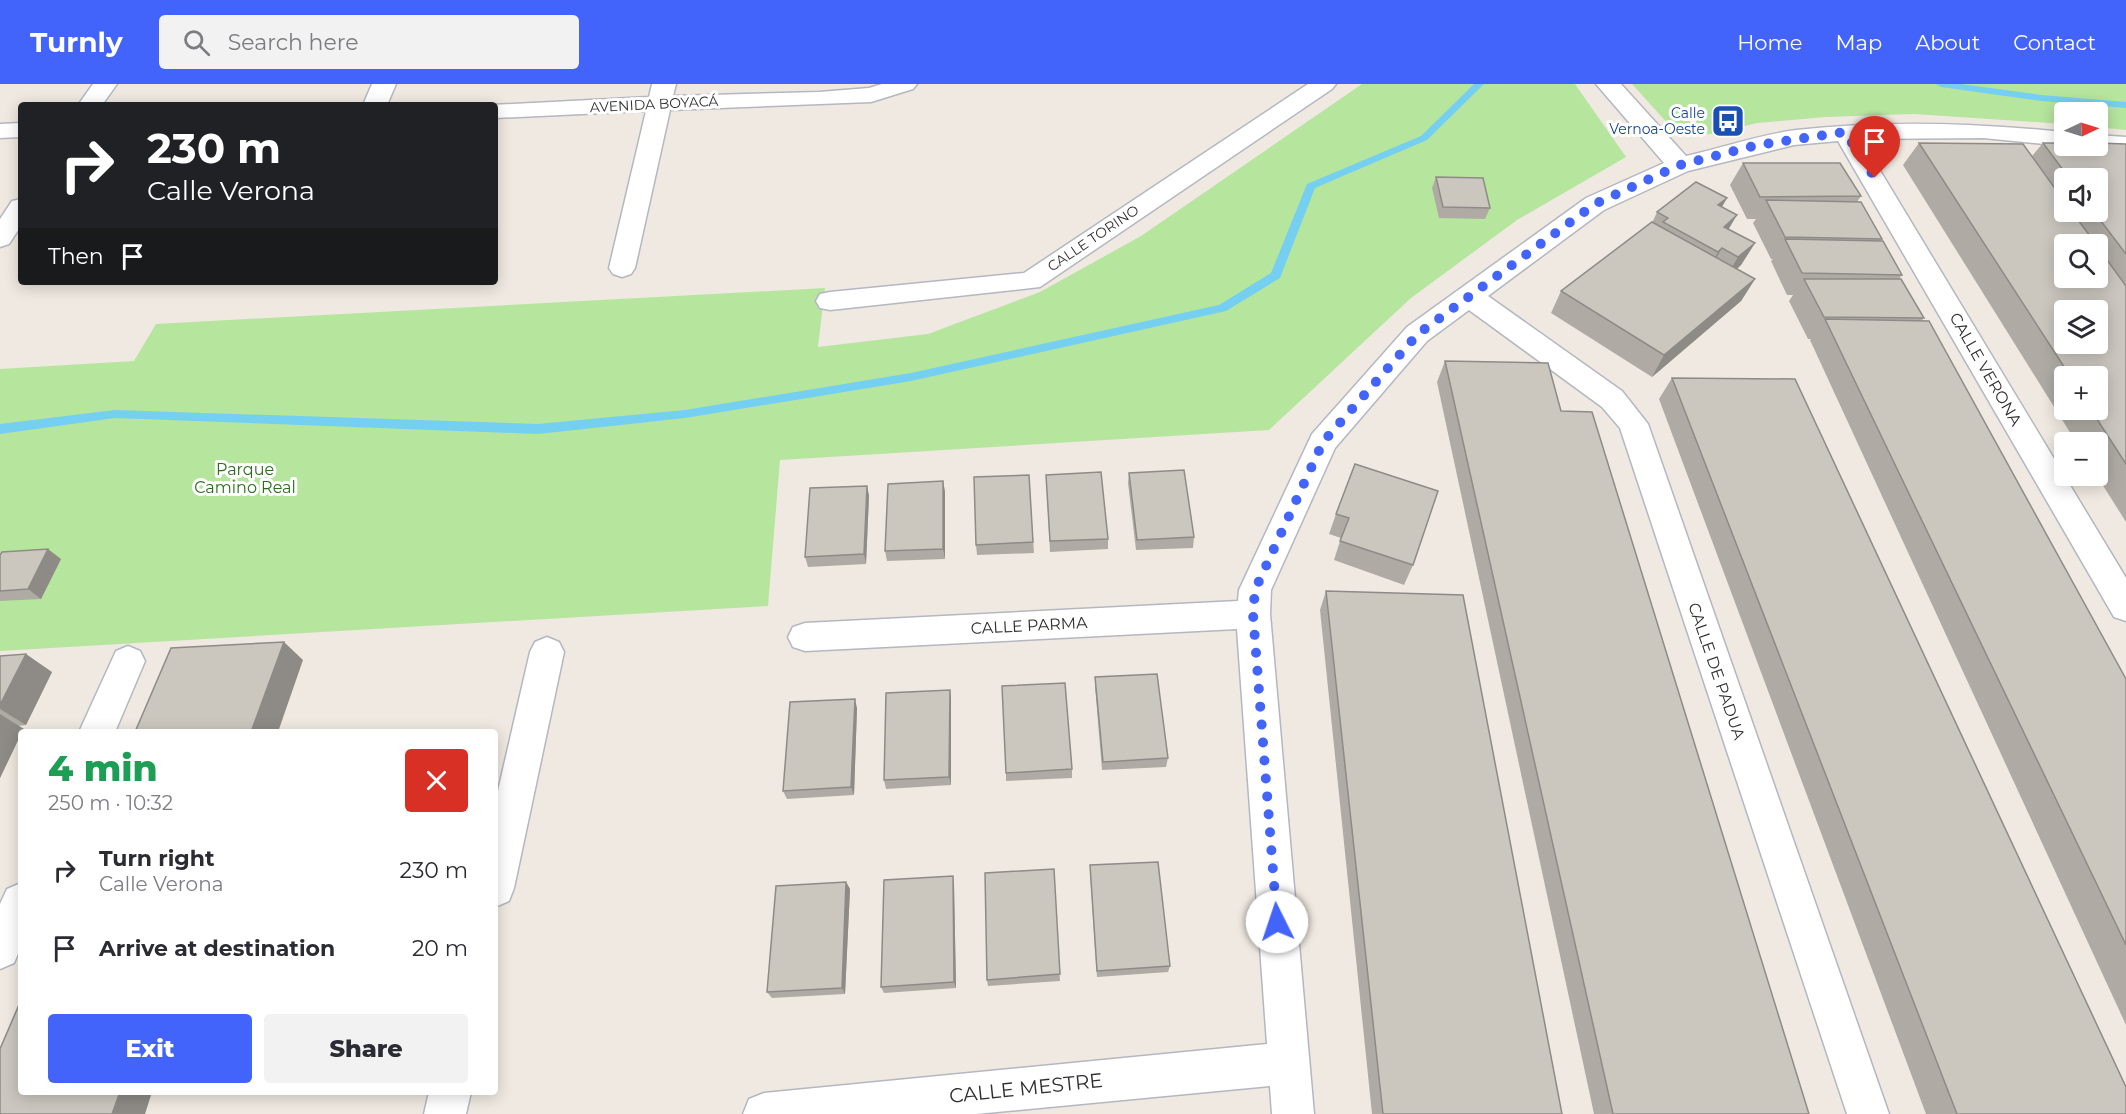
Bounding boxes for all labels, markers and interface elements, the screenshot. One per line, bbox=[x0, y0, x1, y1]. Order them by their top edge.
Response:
search box bbox=[159, 15, 579, 69]
text: Turnly bbox=[30, 25, 123, 59]
icon: search bbox=[180, 26, 213, 59]
text: Search here bbox=[228, 29, 359, 56]
text: Home bbox=[1737, 30, 1802, 55]
text: Map bbox=[1835, 30, 1882, 55]
text: About bbox=[1915, 30, 1980, 55]
text: Contact bbox=[2013, 30, 2096, 55]
street label: AVENIDA BOYACÁ bbox=[589, 92, 720, 116]
north arrow bbox=[2054, 102, 2108, 156]
map controls bbox=[2054, 102, 2108, 486]
bus stop icon: Calle Vernoa-Oeste bbox=[1710, 103, 1746, 139]
place label: Calle Vernoa-Oeste bbox=[1609, 104, 1705, 138]
pin bbox=[1849, 116, 1900, 178]
text: 230 m bbox=[147, 122, 281, 174]
icon: arrive bbox=[1858, 125, 1891, 158]
icon: right bbox=[48, 126, 126, 204]
button: sound bbox=[2054, 168, 2108, 222]
text: Calle Verona bbox=[147, 174, 315, 207]
street label: CALLE TORINO bbox=[1044, 201, 1142, 275]
button: search bbox=[2054, 234, 2108, 288]
icon: arrive bbox=[116, 240, 149, 273]
text: Then bbox=[48, 243, 104, 270]
button: layers bbox=[2054, 300, 2108, 354]
street label: CALLE VERONA bbox=[1945, 309, 2026, 430]
button: + bbox=[2054, 366, 2108, 420]
button: − bbox=[2054, 432, 2108, 486]
park label: Parque Camino Real bbox=[194, 460, 296, 497]
street label: CALLE DE PADUA bbox=[1684, 600, 1749, 743]
street label: CALLE PARMA bbox=[970, 613, 1088, 638]
text: 4 min bbox=[48, 746, 158, 790]
button: close bbox=[405, 749, 468, 812]
text: 250 m · 10:32 bbox=[48, 791, 173, 815]
text: Turn right bbox=[99, 845, 214, 872]
icon: right bbox=[48, 854, 81, 887]
text: 230 m bbox=[399, 857, 468, 884]
text: Calle Verona bbox=[99, 872, 223, 896]
position arrow bbox=[1245, 890, 1309, 954]
icon: arrive bbox=[48, 932, 81, 965]
text: Arrive at destination bbox=[99, 935, 335, 962]
text: 20 m bbox=[412, 935, 468, 962]
button: Exit bbox=[48, 1014, 252, 1083]
button: Share bbox=[264, 1014, 468, 1083]
street label: CALLE MESTRE bbox=[948, 1068, 1104, 1108]

